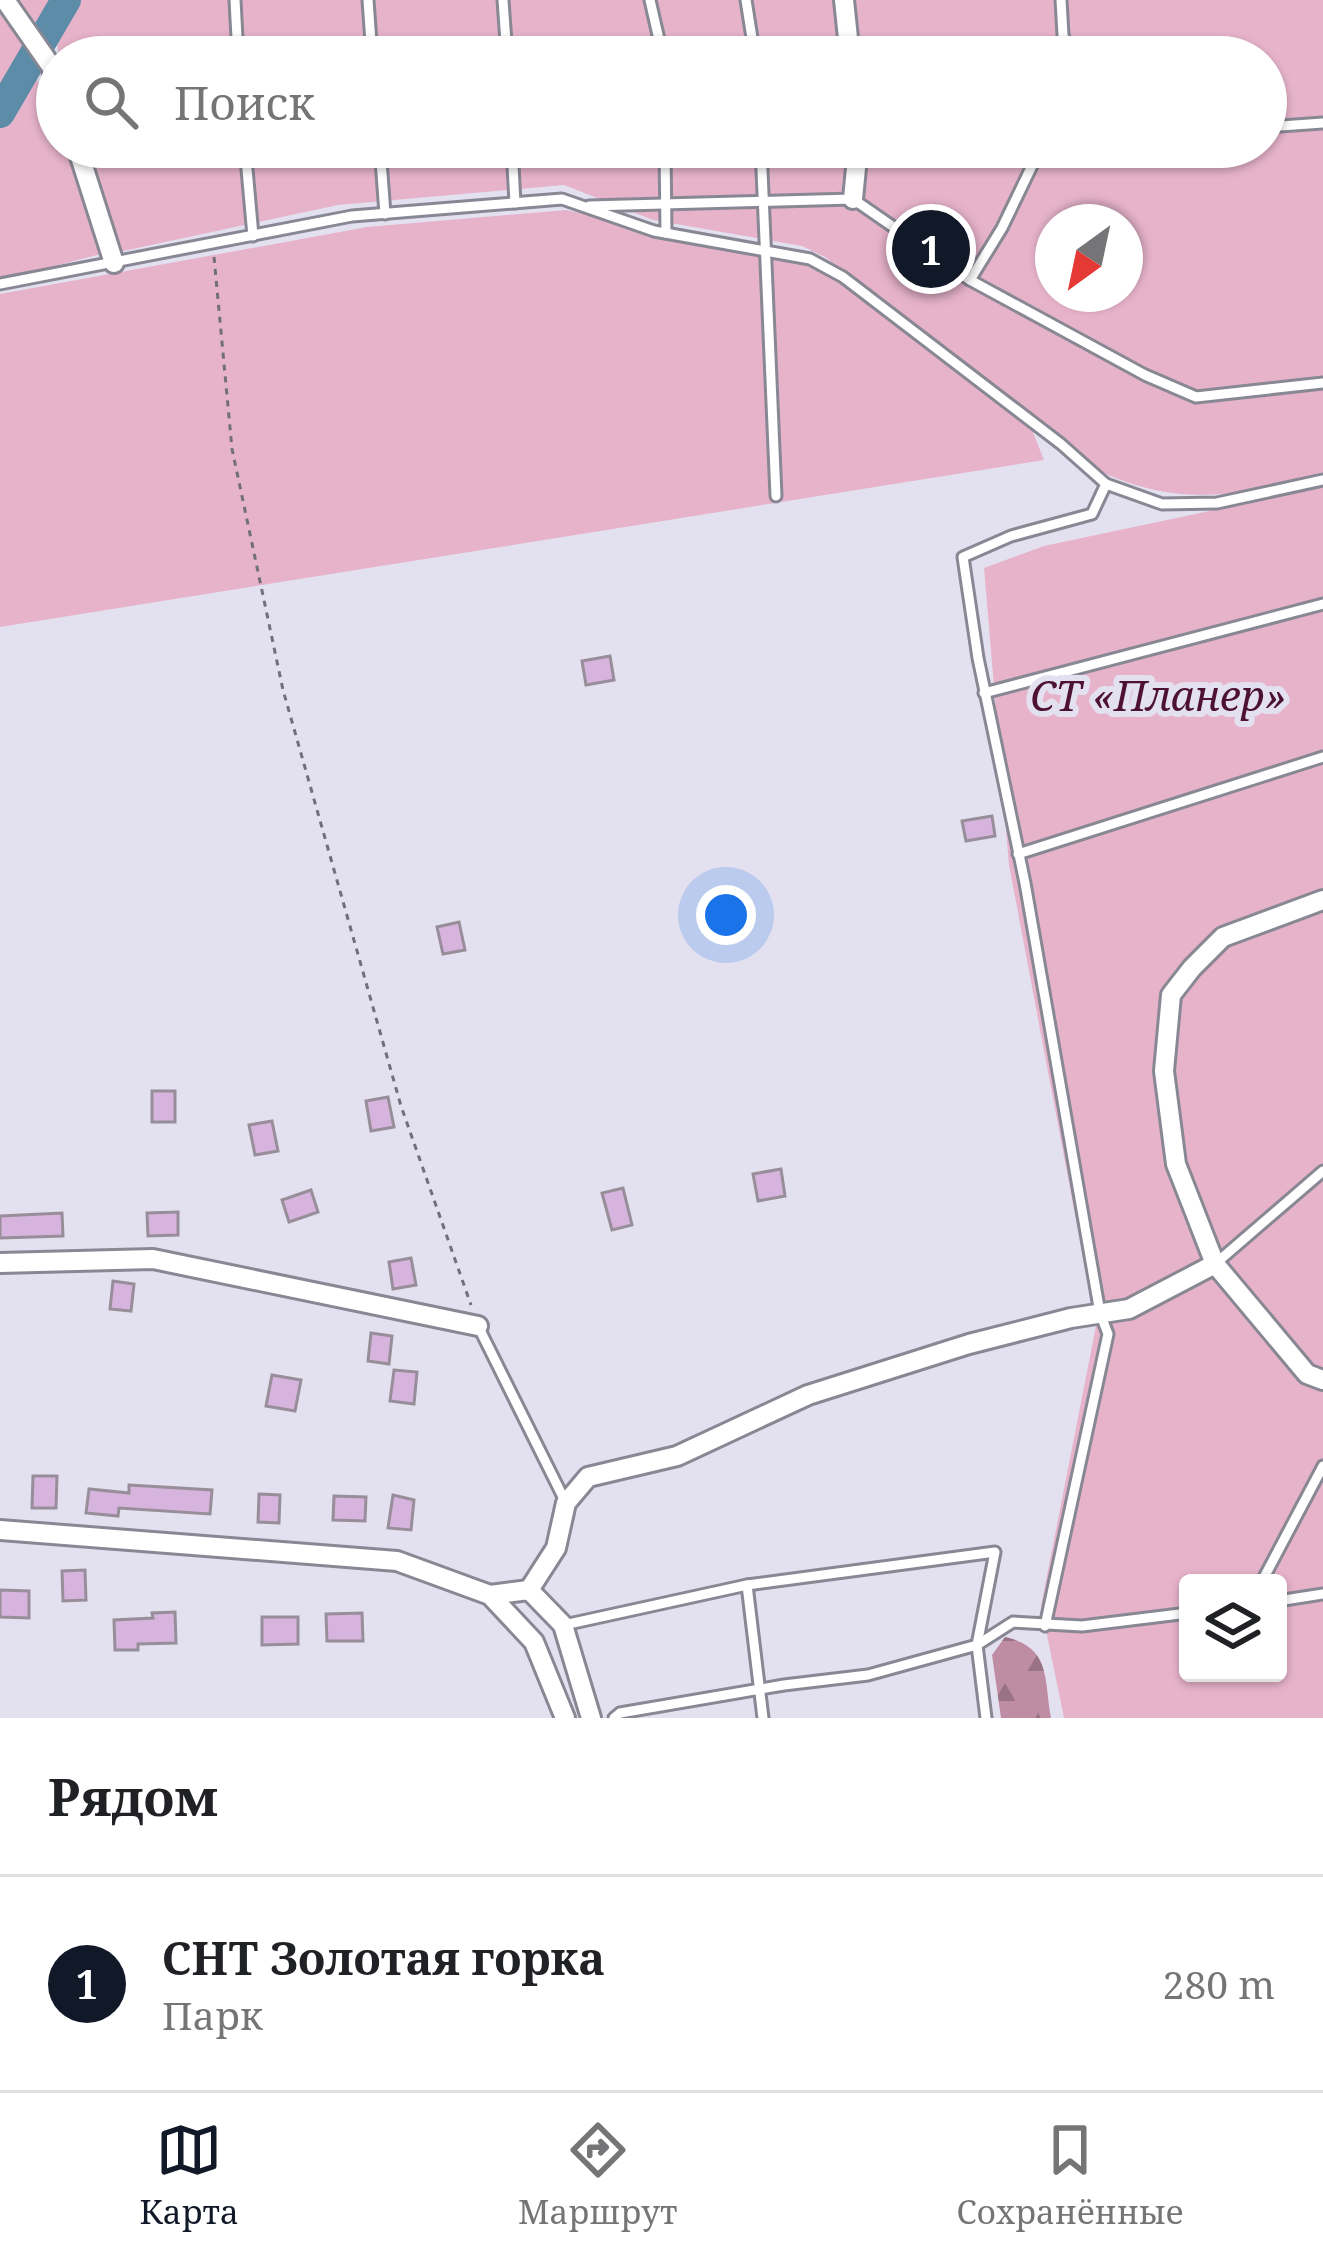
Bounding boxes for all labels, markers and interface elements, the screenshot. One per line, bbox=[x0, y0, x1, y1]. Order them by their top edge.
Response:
search box bbox=[36, 36, 1287, 168]
icon: search bbox=[78, 69, 144, 135]
text: Поиск bbox=[174, 72, 315, 133]
pin: 1 bbox=[892, 204, 970, 294]
north arrow bbox=[1035, 204, 1143, 312]
park label: СТ «Планер» bbox=[1030, 666, 1286, 723]
your location bbox=[696, 885, 756, 945]
map controls bbox=[1179, 1574, 1287, 1682]
button: layers bbox=[1179, 1574, 1287, 1682]
text: Рядом bbox=[48, 1761, 218, 1831]
text: СНТ Золотая горка bbox=[162, 1927, 605, 1988]
text: 1 bbox=[76, 1957, 98, 2010]
text: 280 m bbox=[1163, 1957, 1275, 2010]
text: Парк bbox=[162, 1988, 263, 2041]
tab: Карта bbox=[140, 2117, 239, 2234]
tab: Маршрут bbox=[518, 2117, 678, 2234]
tab: Сохранённые bbox=[957, 2117, 1183, 2234]

